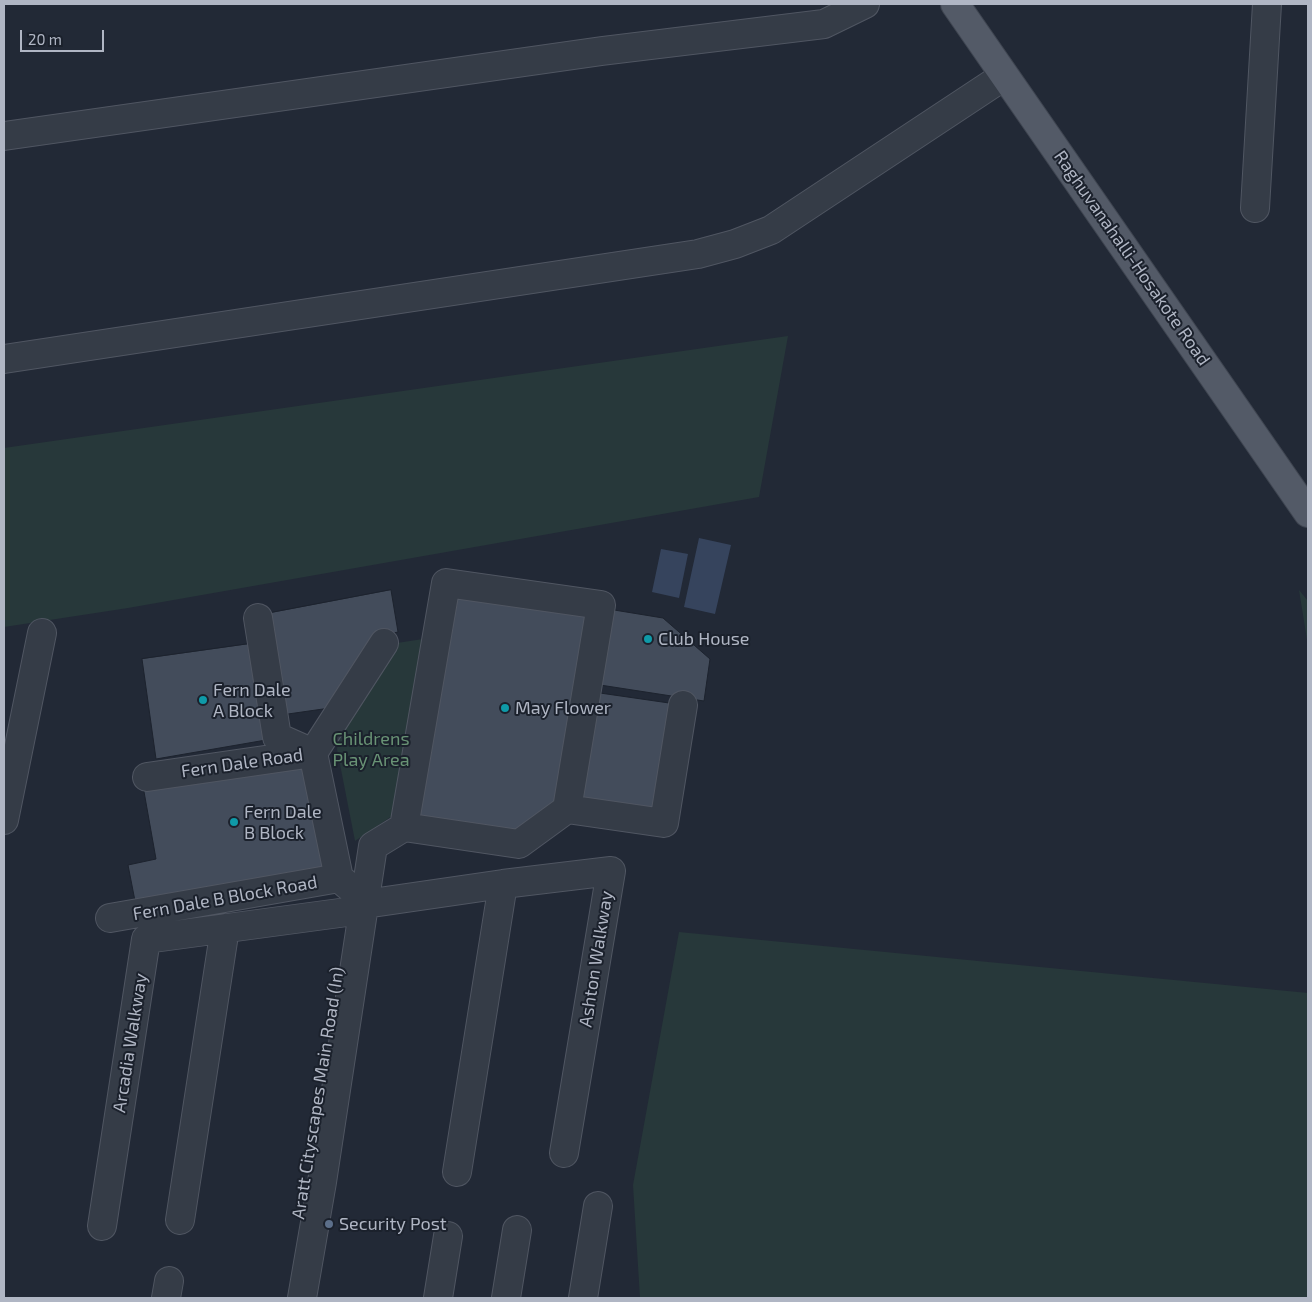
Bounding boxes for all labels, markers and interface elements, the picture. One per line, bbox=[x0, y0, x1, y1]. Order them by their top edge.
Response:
scale bar bbox=[22, 20, 106, 52]
text: 20 m bbox=[28, 30, 62, 48]
street label: Raghuvanahalli-Hosakote Road bbox=[1049, 146, 1215, 370]
place label: Club House bbox=[658, 628, 749, 650]
marker: Club House bbox=[642, 633, 654, 645]
place label: Fern Dale A Block bbox=[213, 679, 291, 722]
marker: Fern Dale A Block bbox=[197, 694, 209, 706]
place label: May Flower bbox=[515, 697, 611, 719]
marker: May Flower bbox=[499, 702, 511, 714]
park label: Childrens Play Area bbox=[332, 728, 410, 771]
street label: Fern Dale Road bbox=[180, 744, 304, 782]
place label: Fern Dale B Block bbox=[244, 801, 322, 844]
marker: Fern Dale B Block bbox=[228, 816, 240, 828]
street label: Fern Dale B Block Road bbox=[131, 871, 319, 925]
street label: Ashton Walkway bbox=[575, 889, 617, 1029]
street label: Aratt Cityscapes Main Road (In) bbox=[287, 965, 349, 1221]
street label: Arcadia Walkway bbox=[108, 972, 152, 1114]
place label: Security Post bbox=[339, 1213, 447, 1235]
marker: Security Post bbox=[323, 1218, 335, 1230]

